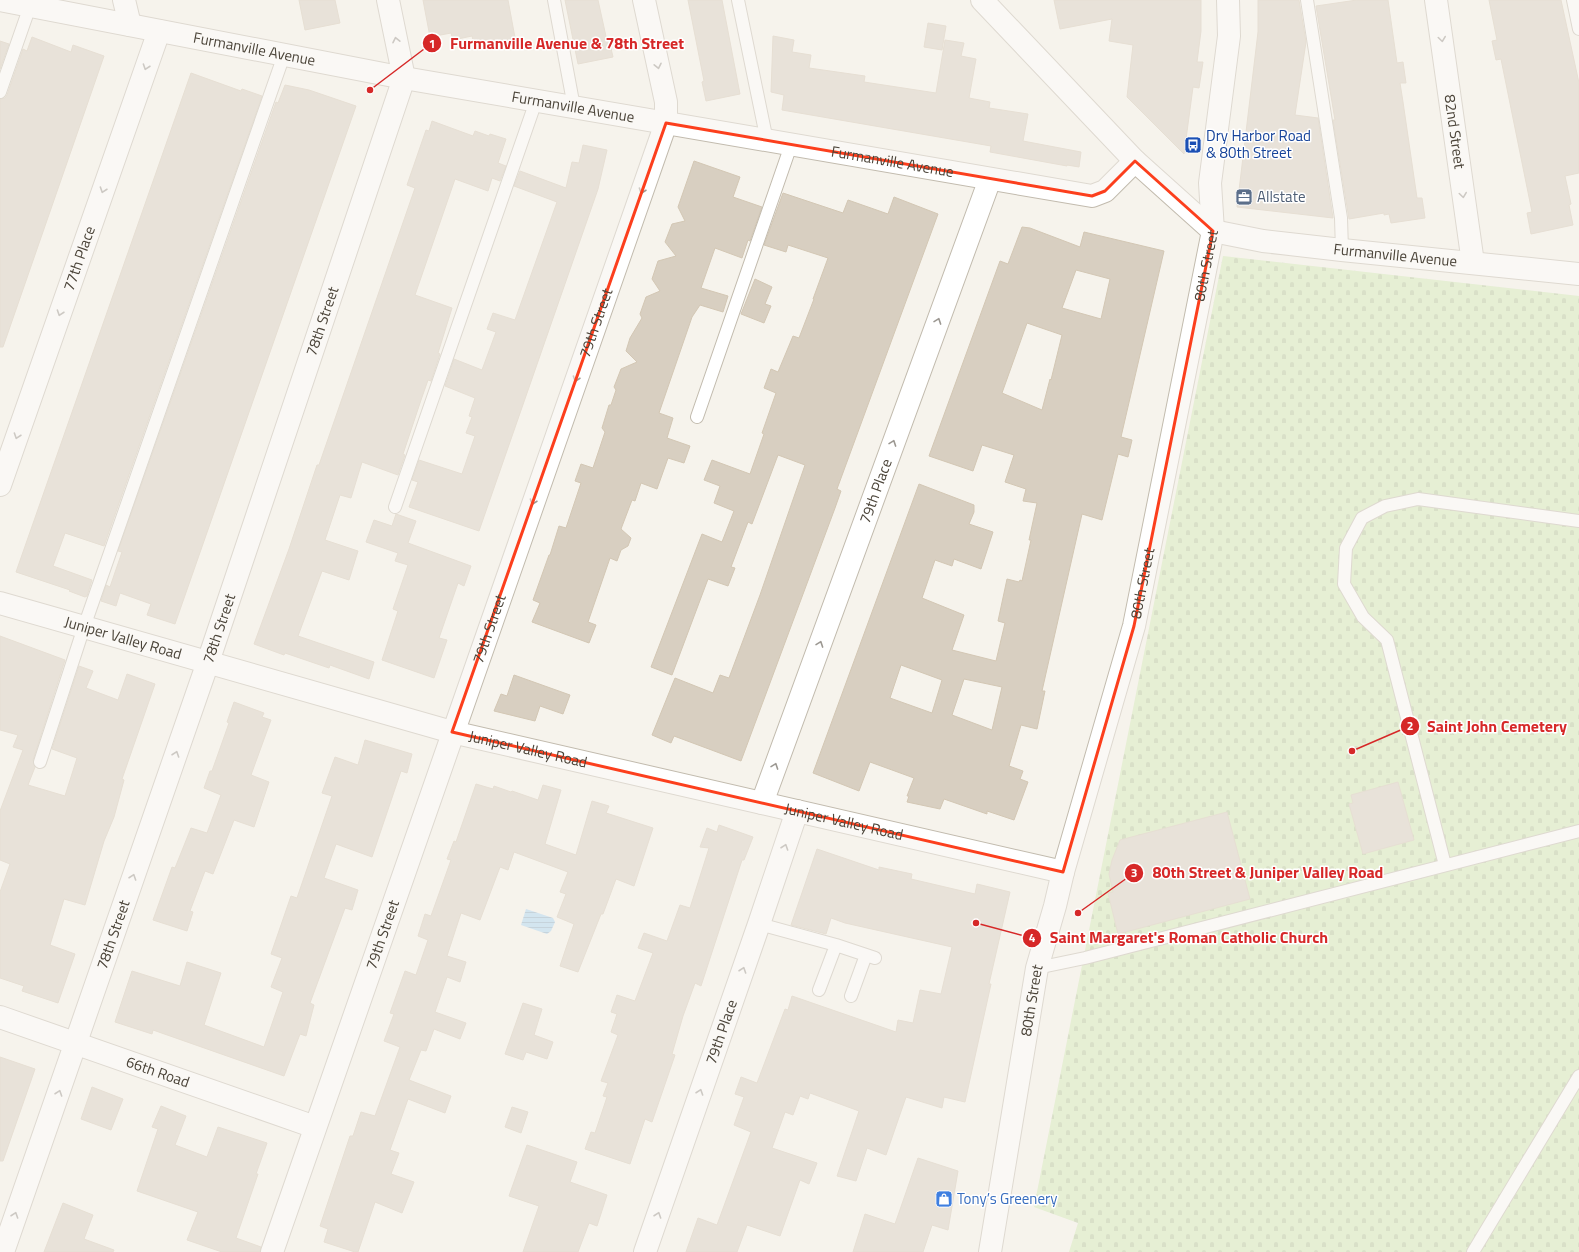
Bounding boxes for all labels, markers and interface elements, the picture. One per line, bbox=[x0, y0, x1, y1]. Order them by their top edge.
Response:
street label: Furmanville Avenue bbox=[191, 26, 318, 72]
callout: Furmanville Avenue & 78th Street bbox=[422, 29, 692, 57]
text: Furmanville Avenue & 78th Street bbox=[450, 31, 684, 55]
text: 1 bbox=[429, 34, 435, 53]
one-way arrow bbox=[1437, 36, 1446, 42]
one-way arrow bbox=[393, 37, 401, 43]
one-way arrow bbox=[654, 62, 662, 69]
one-way arrow bbox=[142, 64, 150, 71]
street label: Furmanville Avenue bbox=[510, 85, 636, 128]
street label: 82nd Street bbox=[1438, 93, 1472, 171]
place label: Dry Harbor Road & 80th Street bbox=[1206, 124, 1311, 164]
bus stop icon: Dry Harbor Road & 80th Street bbox=[1183, 135, 1203, 155]
street label: Furmanville Avenue bbox=[829, 139, 956, 183]
place label: Allstate bbox=[1257, 185, 1305, 208]
one-way arrow bbox=[99, 186, 108, 193]
one-way arrow bbox=[639, 187, 647, 194]
office icon: Allstate bbox=[1234, 187, 1254, 207]
one-way arrow bbox=[1459, 192, 1468, 198]
street label: 77th Place bbox=[57, 223, 101, 294]
street label: 80th Street bbox=[1187, 227, 1224, 303]
street label: Furmanville Avenue bbox=[1332, 237, 1458, 273]
street label: 78th Street bbox=[299, 283, 344, 359]
street label: 79th Street bbox=[573, 284, 619, 361]
one-way arrow bbox=[56, 309, 65, 316]
one-way arrow bbox=[933, 317, 941, 324]
one-way arrow bbox=[572, 376, 581, 383]
one-way arrow bbox=[14, 432, 22, 439]
one-way arrow bbox=[889, 440, 897, 447]
street label: 79th Place bbox=[853, 455, 898, 527]
one-way arrow bbox=[529, 499, 538, 506]
street label: 80th Street bbox=[1124, 545, 1161, 621]
street label: 78th Street bbox=[196, 590, 241, 666]
street label: 79th Street bbox=[466, 590, 512, 667]
street label: Juniper Valley Road bbox=[62, 610, 185, 665]
one-way arrow bbox=[815, 641, 824, 648]
callout: Saint John Cemetery bbox=[1400, 712, 1575, 740]
text: Saint John Cemetery bbox=[1427, 714, 1567, 738]
text: 2 bbox=[1407, 716, 1413, 735]
street label: Juniper Valley Road bbox=[467, 724, 590, 774]
one-way arrow bbox=[171, 751, 180, 758]
one-way arrow bbox=[771, 763, 779, 770]
street label: Juniper Valley Road bbox=[782, 797, 905, 846]
one-way arrow bbox=[781, 843, 789, 850]
callout: 80th Street & Juniper Valley Road bbox=[1124, 859, 1391, 887]
text: 80th Street & Juniper Valley Road bbox=[1153, 860, 1383, 884]
text: 3 bbox=[1131, 863, 1137, 882]
one-way arrow bbox=[129, 874, 137, 881]
street label: 78th Street bbox=[90, 896, 136, 972]
street label: 79th Street bbox=[359, 896, 405, 972]
callout: Saint Margaret's Roman Catholic Church bbox=[1022, 924, 1337, 952]
text: Saint Margaret's Roman Catholic Church bbox=[1050, 925, 1328, 949]
text: 4 bbox=[1029, 928, 1036, 947]
street label: 80th Street bbox=[1014, 961, 1049, 1038]
one-way arrow bbox=[739, 966, 747, 973]
street label: 79th Place bbox=[699, 996, 743, 1067]
street label: 66th Road bbox=[123, 1050, 193, 1093]
one-way arrow bbox=[54, 1089, 62, 1096]
one-way arrow bbox=[696, 1089, 704, 1096]
place label: Tony’s Greenery bbox=[957, 1187, 1057, 1210]
shop icon: Tony’s Greenery bbox=[934, 1189, 954, 1209]
one-way arrow bbox=[11, 1212, 19, 1219]
one-way arrow bbox=[653, 1212, 661, 1219]

